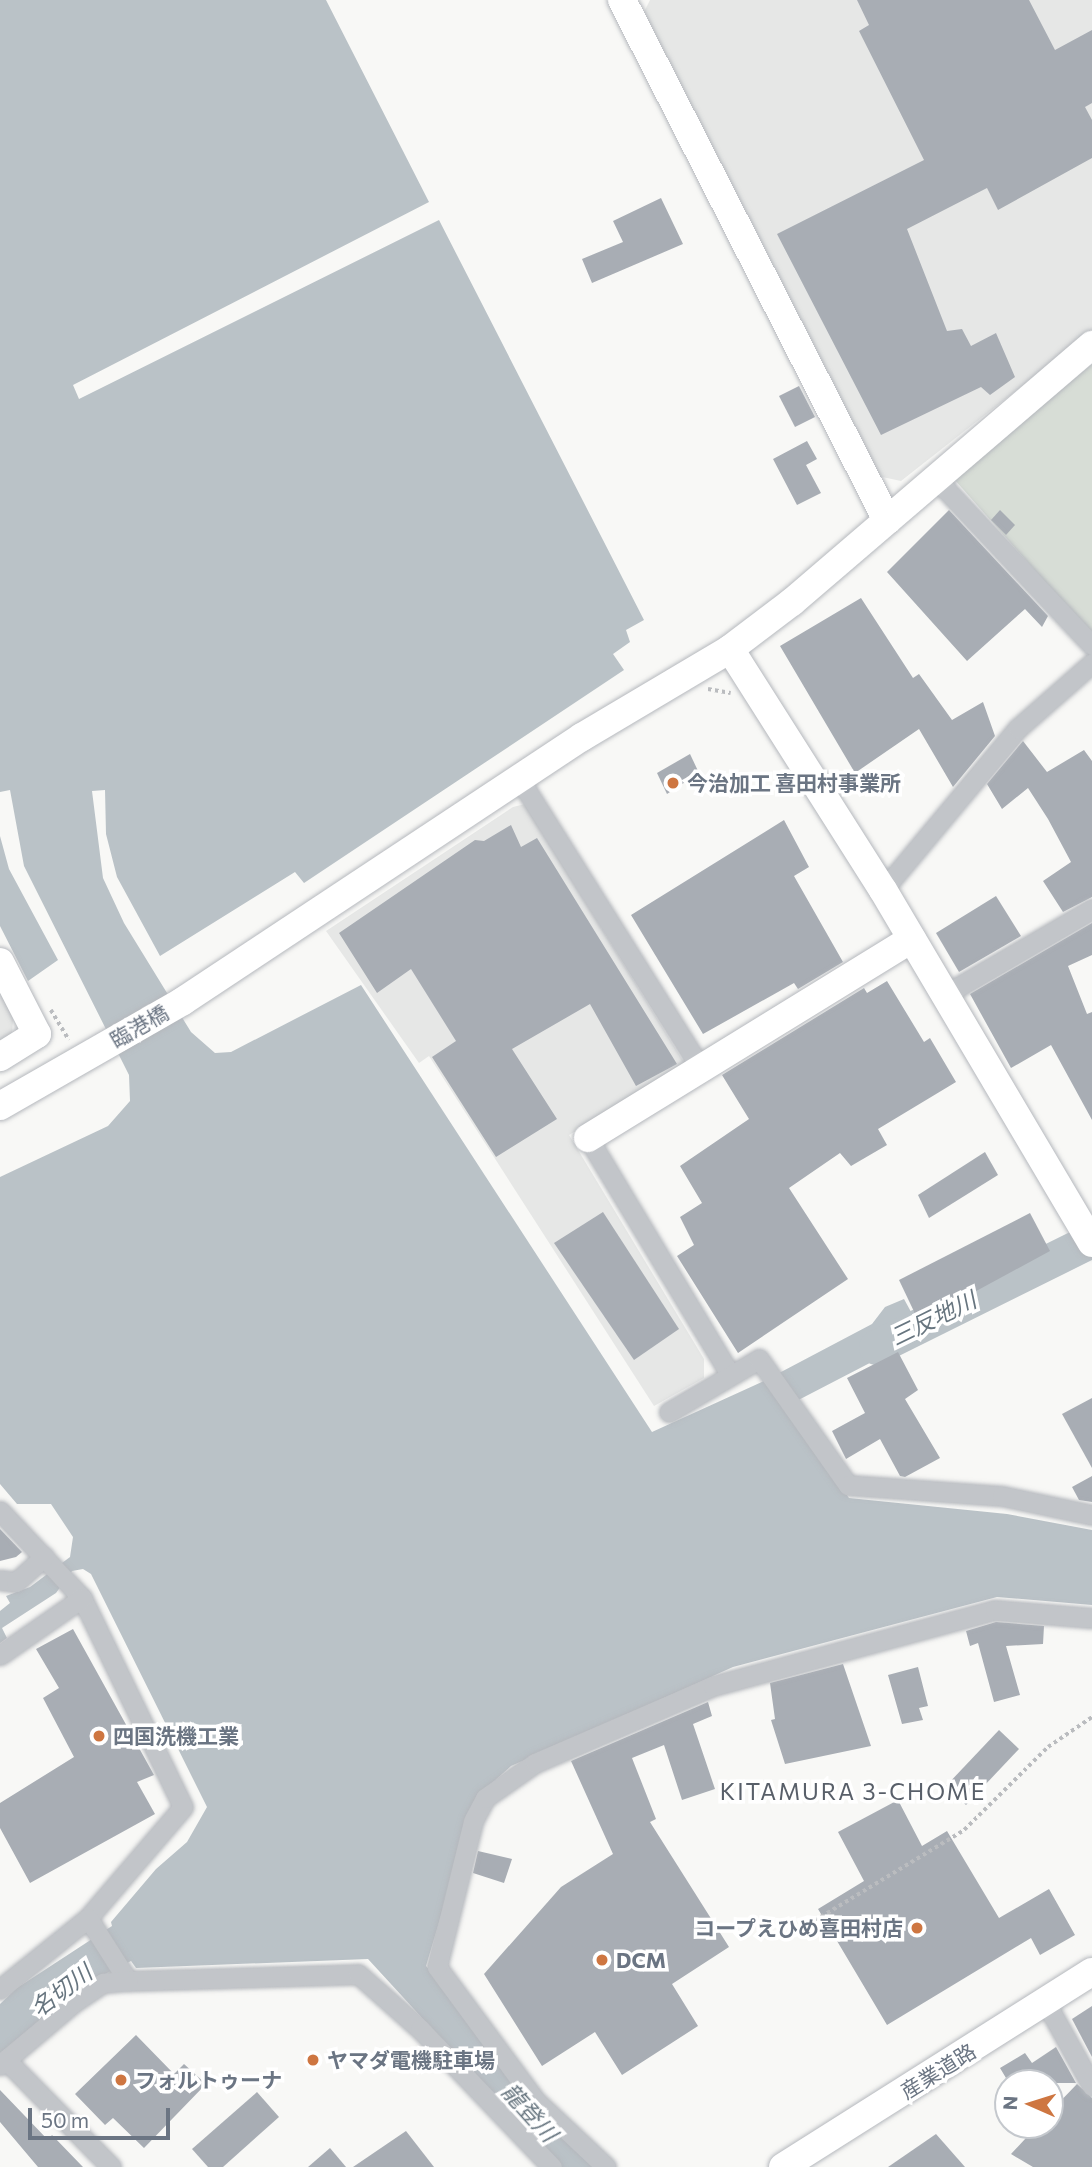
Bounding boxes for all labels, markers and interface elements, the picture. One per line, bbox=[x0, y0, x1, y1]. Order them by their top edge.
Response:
place label: 今治加工 喜田村事業所 bbox=[687, 770, 901, 796]
marker: 今治加工 喜田村事業所 bbox=[665, 775, 681, 791]
street label: 臨港橋 bbox=[105, 999, 173, 1053]
water label: 三反地川 bbox=[886, 1285, 980, 1351]
place label: 四国洗機工業 bbox=[113, 1723, 239, 1749]
marker: 四国洗機工業 bbox=[91, 1728, 107, 1744]
district label: KITAMURA 3-CHOME bbox=[722, 1777, 984, 1805]
place label: コープえひめ喜田村店 bbox=[693, 1915, 903, 1941]
marker: コープえひめ喜田村店 bbox=[909, 1920, 925, 1936]
place label: DCM bbox=[616, 1947, 666, 1973]
marker: DCM bbox=[594, 1952, 610, 1968]
water label: 名切川 bbox=[25, 1958, 97, 2022]
street label: 産業道路 bbox=[896, 2038, 980, 2104]
place label: ヤマダ電機駐車場 bbox=[327, 2047, 495, 2073]
marker: ヤマダ電機駐車場 bbox=[305, 2052, 321, 2068]
place label: フォルトゥーナ bbox=[135, 2067, 282, 2093]
north arrow bbox=[994, 2069, 1064, 2139]
marker: フォルトゥーナ bbox=[113, 2072, 129, 2088]
water label: 龍登川 bbox=[497, 2077, 563, 2147]
scale bar bbox=[32, 2094, 173, 2138]
text: N bbox=[998, 2095, 1021, 2111]
text: 50 m bbox=[41, 2107, 89, 2132]

